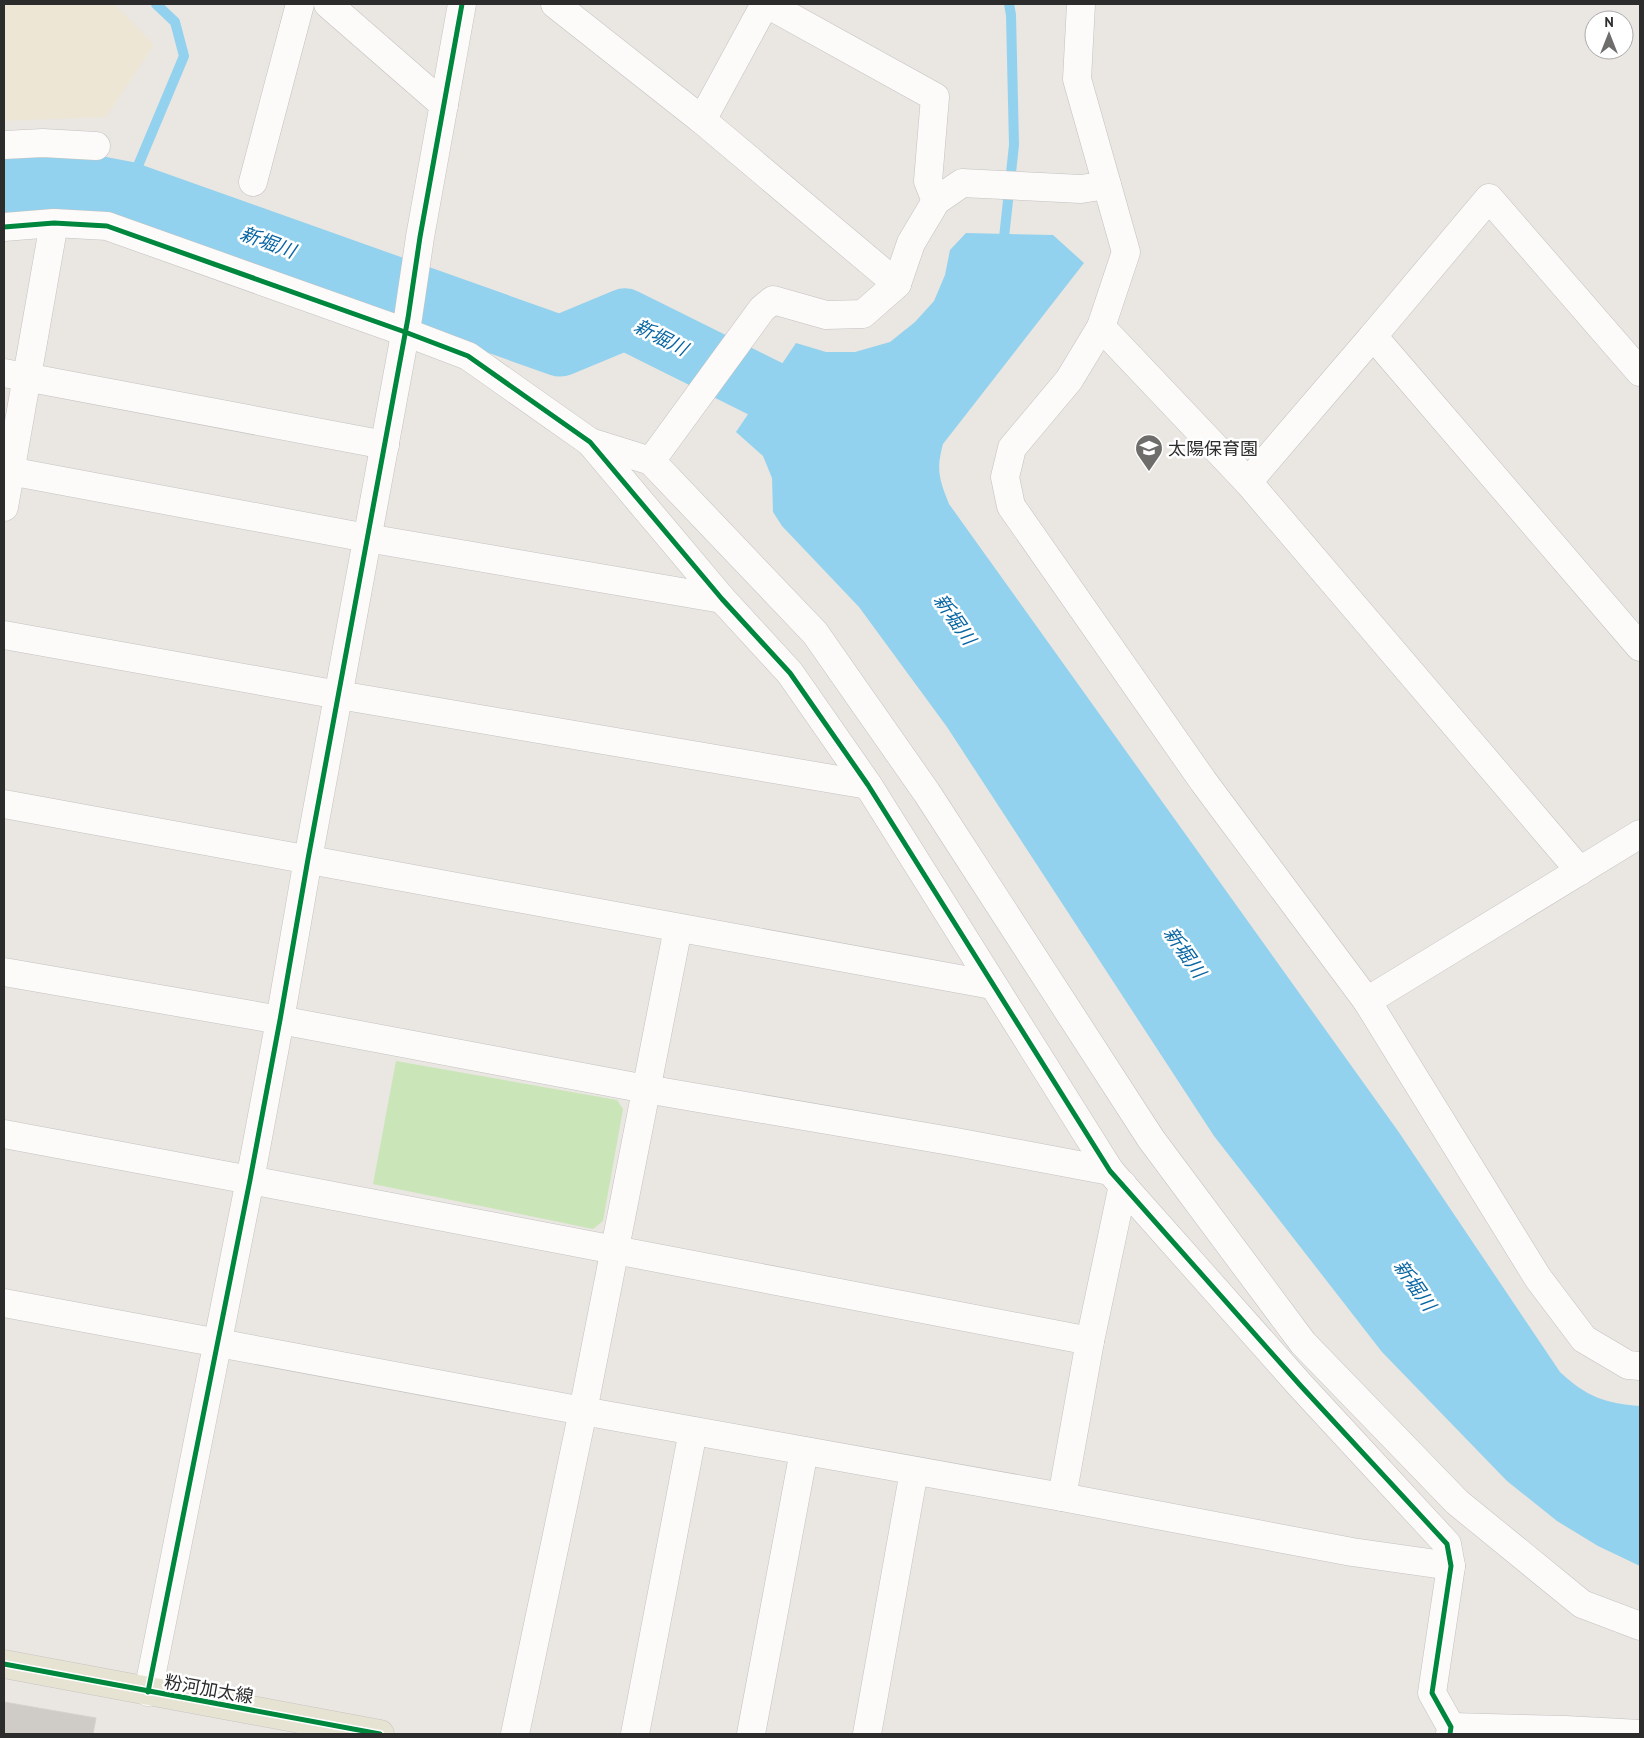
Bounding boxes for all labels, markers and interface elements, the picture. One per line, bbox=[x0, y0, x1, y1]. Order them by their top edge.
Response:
north arrow bbox=[1584, 10, 1634, 60]
text: N bbox=[1604, 13, 1614, 31]
water label: 新堀川 bbox=[237, 221, 301, 264]
water label: 新堀川 bbox=[630, 313, 694, 362]
school or university icon: 太陽保育園 bbox=[1134, 433, 1164, 472]
place label: 太陽保育園 bbox=[1168, 437, 1258, 460]
water label: 新堀川 bbox=[929, 589, 982, 651]
water label: 新堀川 bbox=[1159, 922, 1212, 984]
water label: 新堀川 bbox=[1389, 1255, 1442, 1317]
street label: 粉河加太線 bbox=[163, 1670, 255, 1708]

